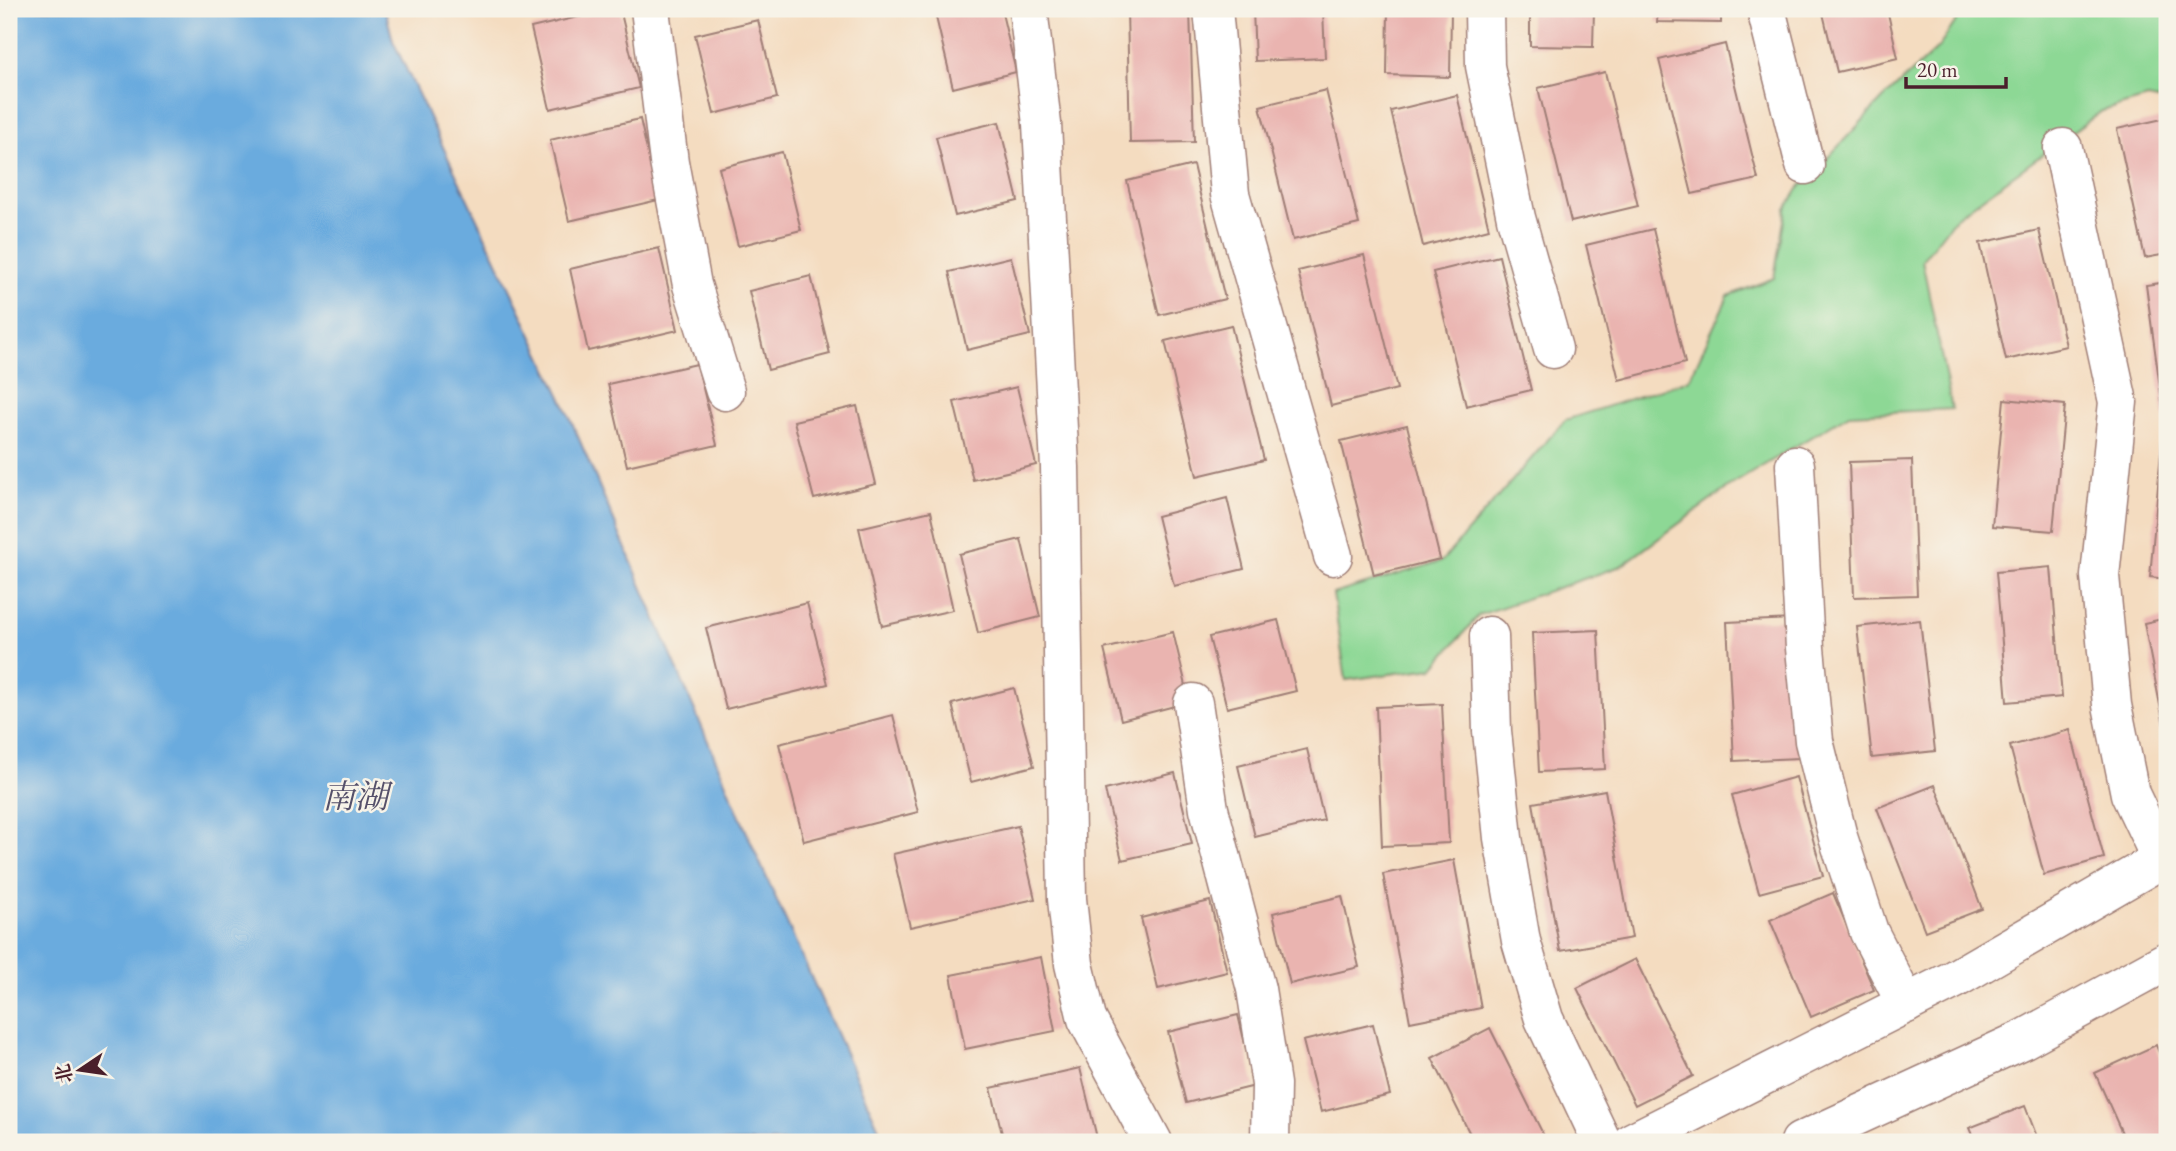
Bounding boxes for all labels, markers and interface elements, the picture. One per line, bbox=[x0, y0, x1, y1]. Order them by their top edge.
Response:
scale bar bbox=[1906, 46, 2006, 90]
text: 20 m bbox=[1917, 56, 1958, 83]
water label: 南湖 bbox=[322, 775, 393, 818]
north arrow bbox=[46, 1036, 116, 1106]
text: 北 bbox=[50, 1062, 78, 1086]

